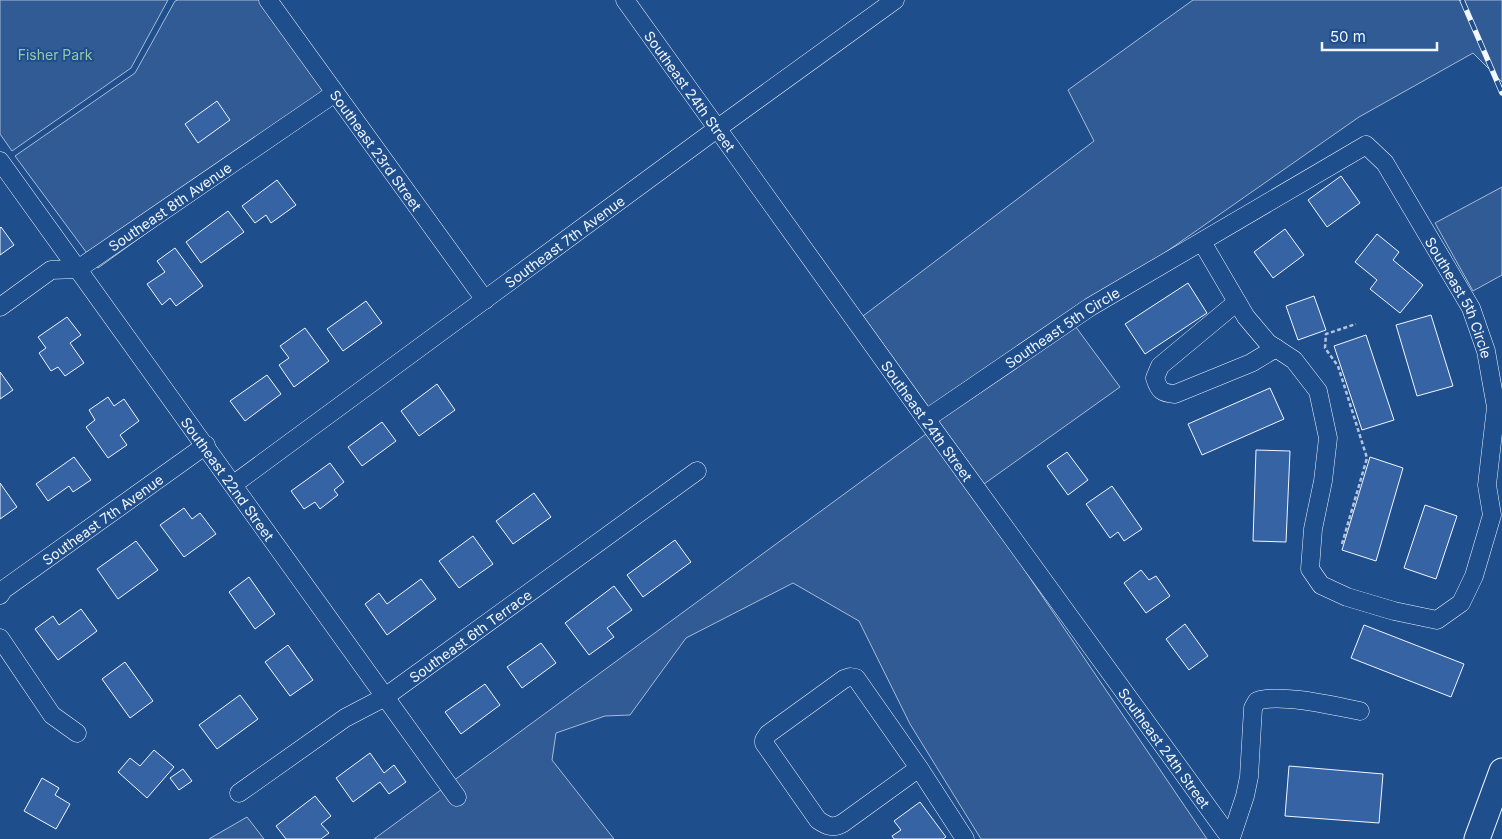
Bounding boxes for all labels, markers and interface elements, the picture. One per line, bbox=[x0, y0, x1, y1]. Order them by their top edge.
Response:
scale bar bbox=[1322, 20, 1437, 52]
street label: Southeast 24th Street bbox=[641, 27, 740, 155]
text: 50 m bbox=[1330, 27, 1366, 46]
park label: Fisher Park bbox=[18, 46, 93, 63]
street label: Southeast 23rd Street bbox=[327, 86, 426, 214]
street label: Southeast 8th Avenue bbox=[105, 158, 234, 254]
street label: Southeast 7th Avenue bbox=[501, 191, 628, 291]
street label: Southeast 5th Circle bbox=[1422, 234, 1496, 360]
street label: Southeast 5th Circle bbox=[1001, 283, 1122, 371]
street label: Southeast 24th Street bbox=[878, 357, 977, 484]
street label: Southeast 22nd Street bbox=[178, 413, 279, 544]
street label: Southeast 7th Avenue bbox=[39, 470, 166, 568]
street label: Southeast 6th Terrace bbox=[405, 585, 535, 685]
street label: Southeast 24th Street bbox=[1115, 684, 1214, 811]

